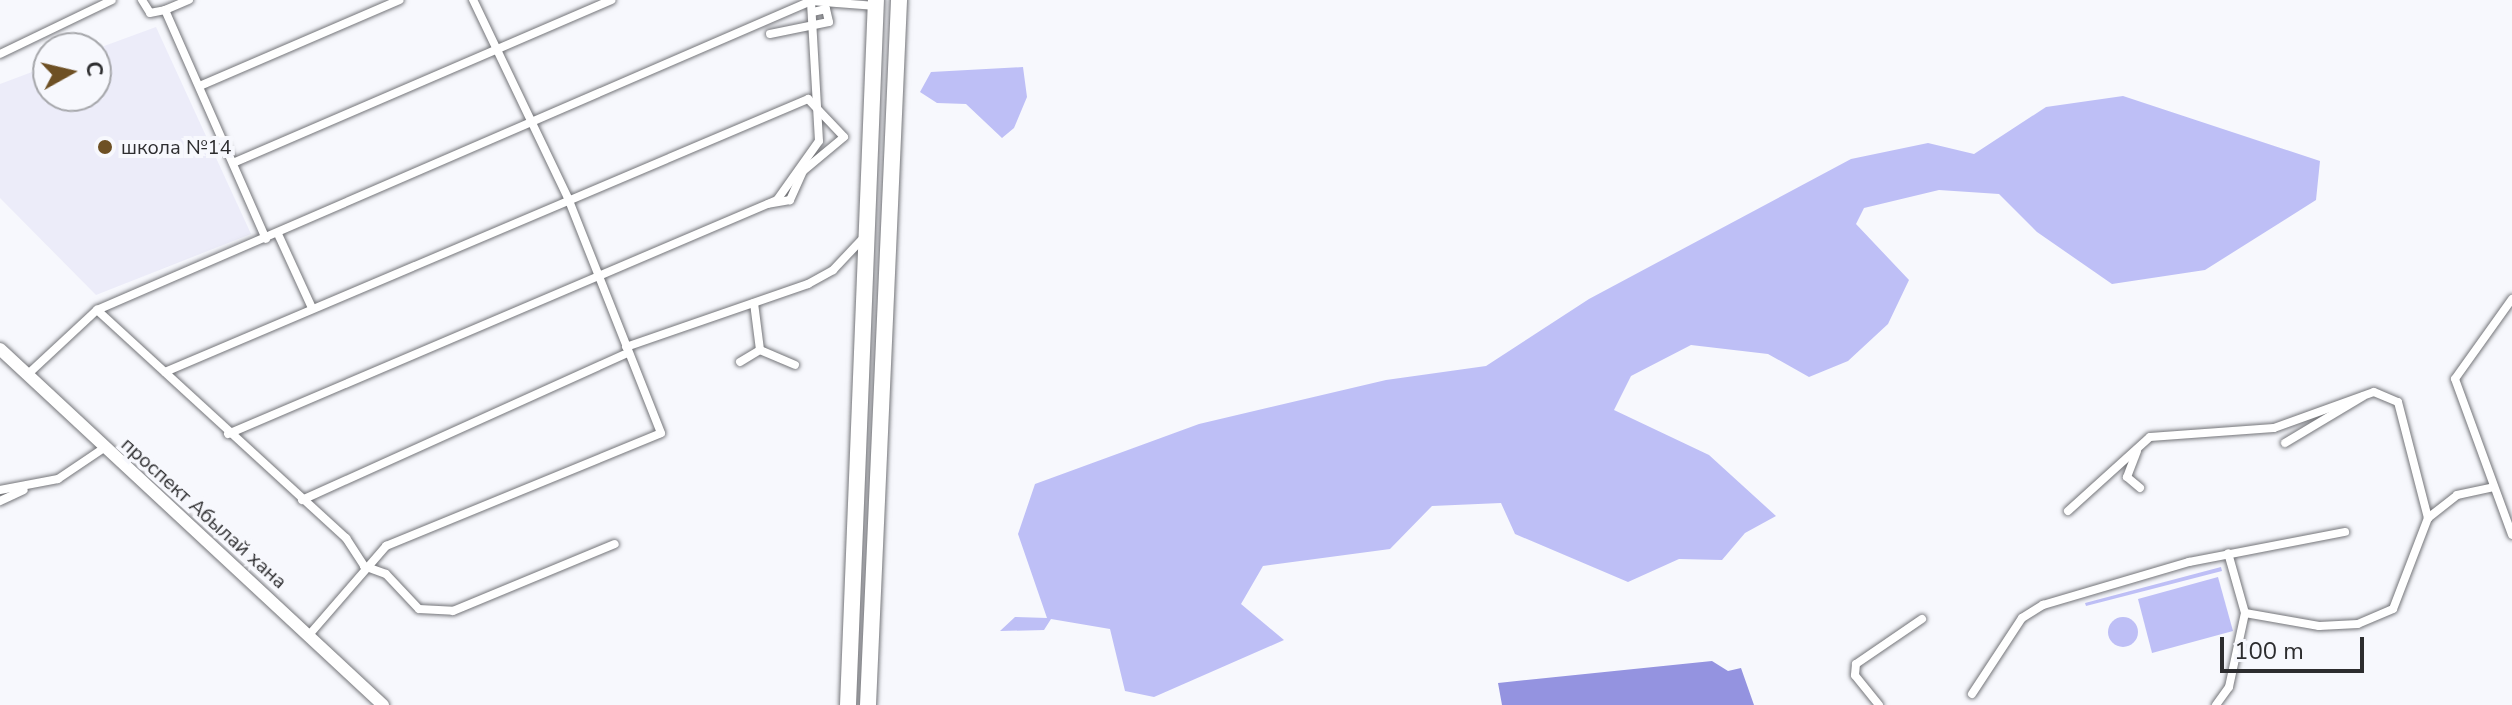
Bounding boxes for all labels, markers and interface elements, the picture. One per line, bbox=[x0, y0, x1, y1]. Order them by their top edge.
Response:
north arrow bbox=[32, 32, 112, 112]
text: С bbox=[78, 59, 110, 78]
place label: школа №14 bbox=[121, 135, 232, 159]
marker: школа №14 bbox=[96, 138, 114, 156]
street label: проспект Абылай хана bbox=[116, 432, 292, 594]
scale bar bbox=[2224, 621, 2368, 671]
text: 100 m bbox=[2234, 635, 2304, 667]

